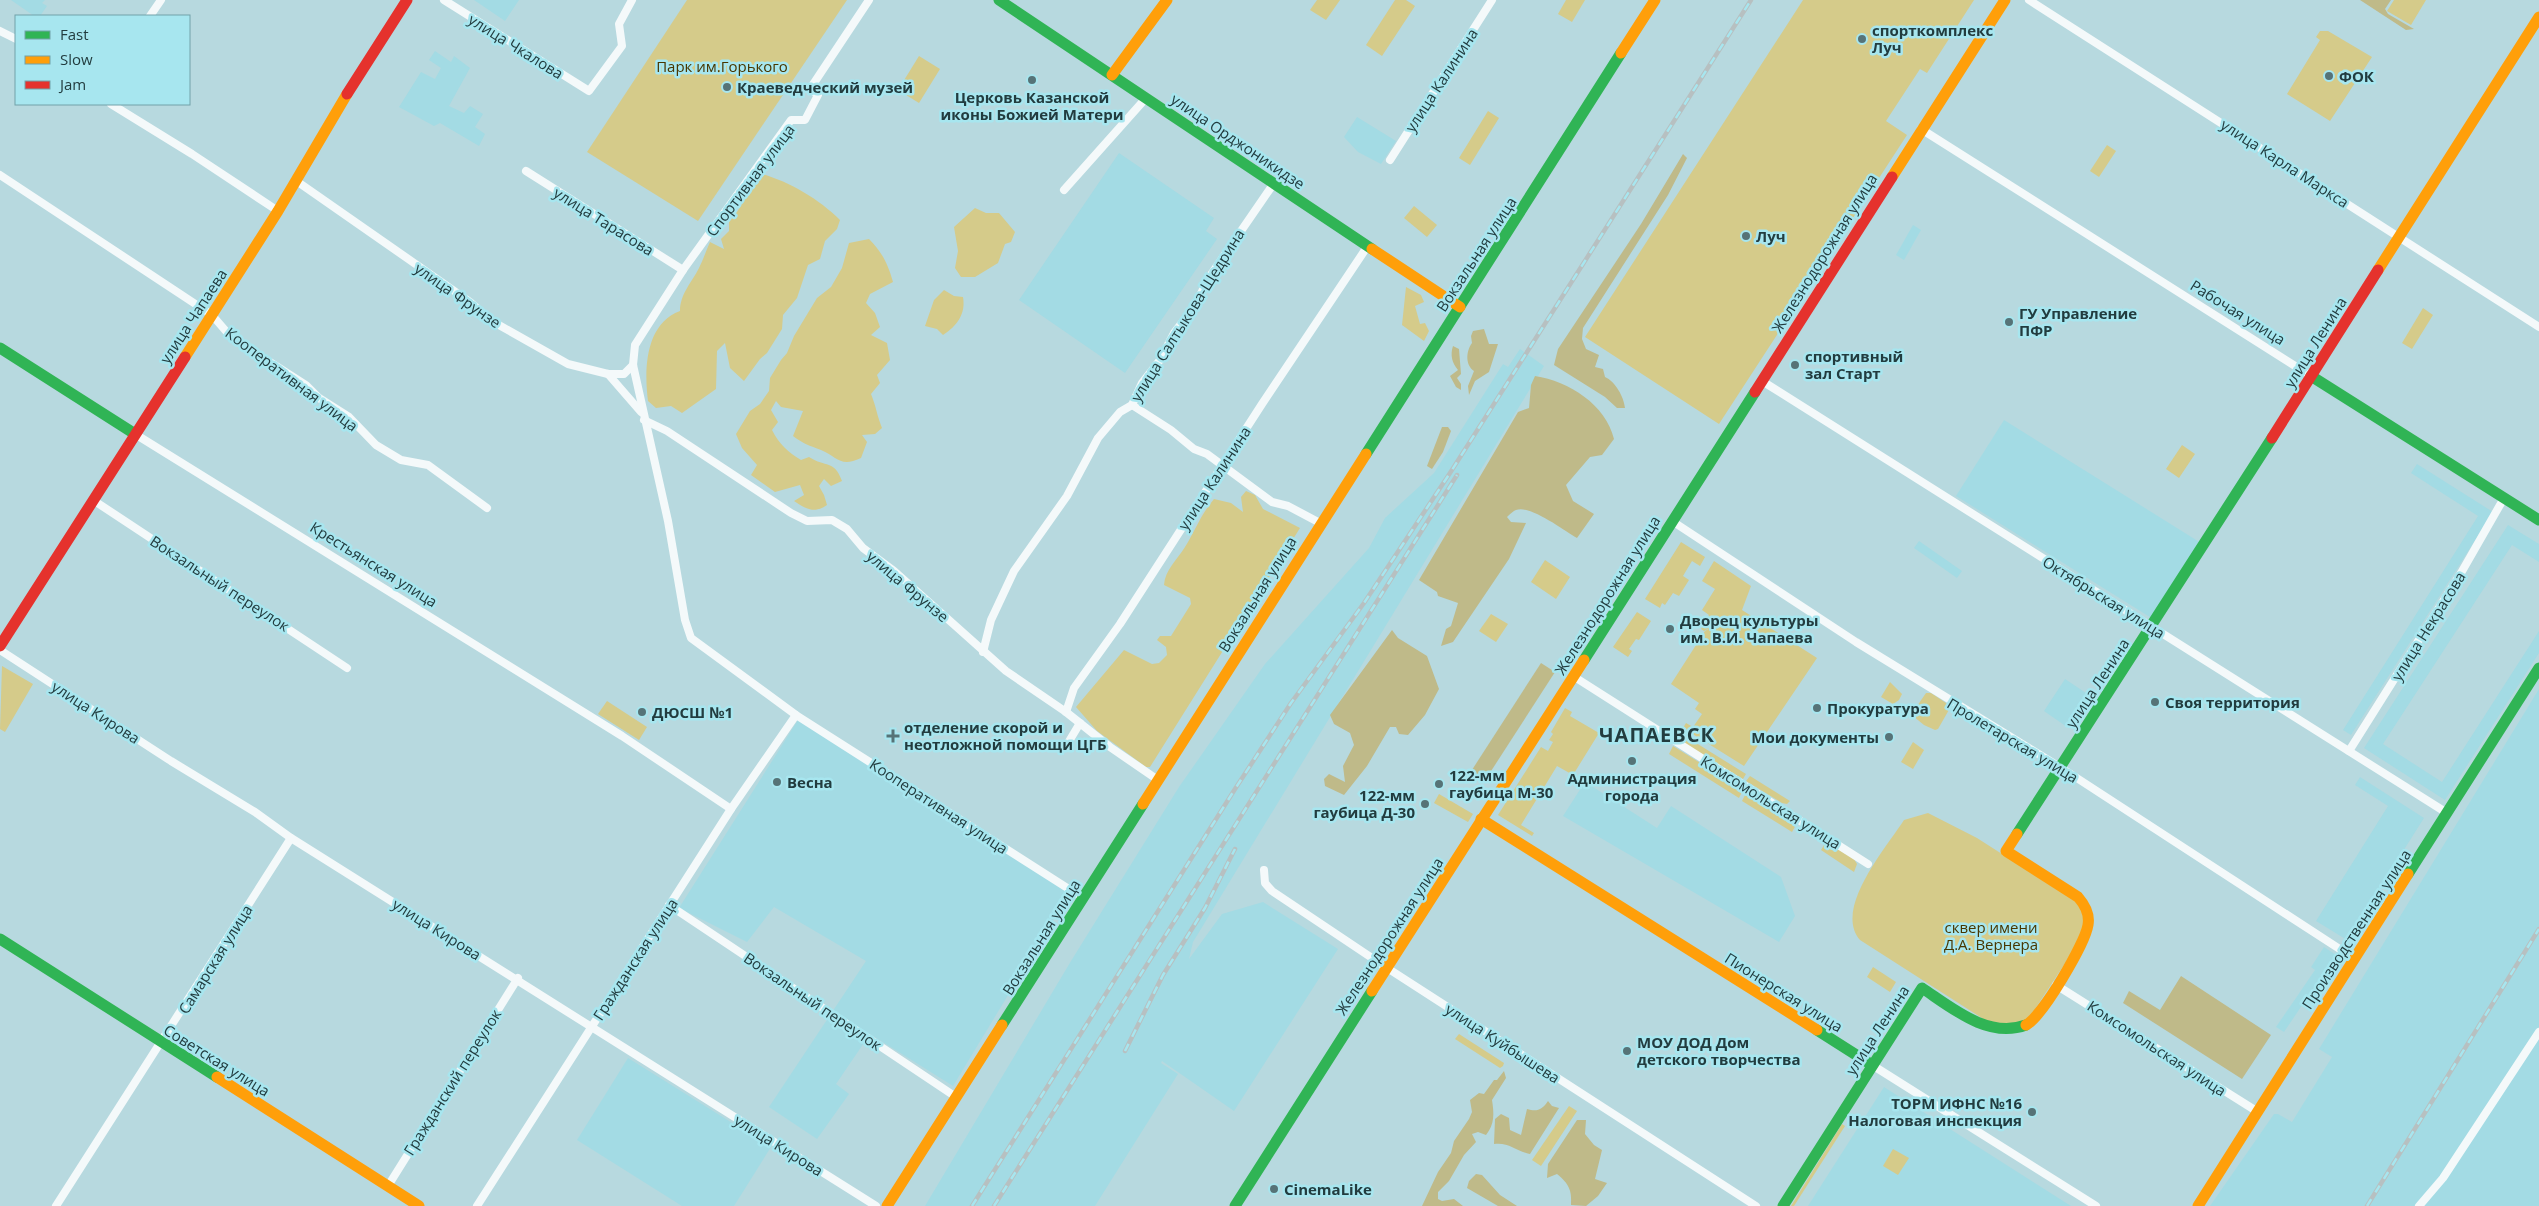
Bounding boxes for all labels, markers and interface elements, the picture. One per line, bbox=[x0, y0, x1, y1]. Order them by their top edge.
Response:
street label: улица Чкалова bbox=[465, 9, 567, 83]
legend bbox=[15, 15, 190, 105]
place label: спорткомплекс Луч bbox=[1872, 20, 1993, 57]
text: Fast bbox=[60, 24, 89, 44]
street label: улица Калинина bbox=[1400, 24, 1482, 136]
marker: спорткомплекс Луч bbox=[1856, 33, 1868, 45]
text: Slow bbox=[60, 49, 93, 69]
park label: Парк им.Горького bbox=[656, 56, 788, 76]
place label: ФОК bbox=[2339, 66, 2375, 86]
marker: ФОК bbox=[2323, 70, 2335, 82]
text: Jam bbox=[58, 74, 86, 94]
marker: Церковь Казанской иконы Божией Матери bbox=[1026, 74, 1038, 86]
place label: Краеведческий музей bbox=[737, 77, 913, 97]
marker: Краеведческий музей bbox=[721, 81, 733, 93]
place label: Церковь Казанской иконы Божией Матери bbox=[941, 87, 1123, 124]
street label: улица Орджоникидзе bbox=[1167, 89, 1309, 193]
street label: улица Карла Маркса bbox=[2217, 114, 2353, 212]
street label: Спортивная улица bbox=[701, 120, 799, 240]
street label: Железнодорожная улица bbox=[1767, 170, 1881, 336]
street label: улица Тарасова bbox=[550, 182, 658, 260]
street label: Вокзальная улица bbox=[1431, 193, 1521, 315]
street label: улица Салтыкова-Щедрина bbox=[1126, 225, 1248, 405]
place label: Луч bbox=[1756, 226, 1786, 246]
marker: Луч bbox=[1740, 230, 1752, 242]
street label: улица Фрунзе bbox=[411, 258, 505, 332]
street label: улица Чапаева bbox=[155, 265, 231, 367]
street label: Рабочая улица bbox=[2187, 275, 2289, 349]
street label: улица Ленина bbox=[2279, 293, 2351, 391]
place label: ГУ Управление ПФР bbox=[2019, 303, 2137, 340]
marker: ГУ Управление ПФР bbox=[2003, 316, 2015, 328]
street label: Кооперативная улица bbox=[222, 323, 362, 435]
place label: спортивный зал Старт bbox=[1805, 346, 1903, 383]
marker: спортивный зал Старт bbox=[1789, 359, 1801, 371]
street label: улица Калинина bbox=[1173, 422, 1255, 534]
street label: Железнодорожная улица bbox=[1550, 512, 1664, 678]
street label: Крестьянская улица bbox=[307, 517, 441, 611]
street label: Вокзальный переулок bbox=[147, 530, 294, 636]
street label: Вокзальная улица bbox=[1213, 532, 1301, 656]
street label: улица Фрунзе bbox=[863, 546, 953, 626]
street label: Октябрьская улица bbox=[2039, 551, 2169, 643]
street label: улица Некрасова bbox=[2386, 568, 2470, 684]
place label: Дворец культуры им. В.И. Чапаева bbox=[1680, 610, 1819, 647]
marker: Дворец культуры им. В.И. Чапаева bbox=[1664, 623, 1676, 635]
street label: улица Ленина bbox=[2061, 634, 2133, 732]
street label: улица Кирова bbox=[48, 676, 144, 748]
place label: Своя территория bbox=[2165, 692, 2300, 712]
street label: Пролетарская улица bbox=[1944, 693, 2082, 787]
marker: Своя территория bbox=[2149, 696, 2161, 708]
place label: Прокуратура bbox=[1827, 698, 1929, 718]
place label: ДЮСШ №1 bbox=[652, 702, 733, 722]
marker: Прокуратура bbox=[1811, 702, 1823, 714]
marker: ДЮСШ №1 bbox=[636, 706, 648, 718]
place label: отделение скорой и неотложной помощи ЦГБ bbox=[904, 717, 1107, 754]
district label: ЧАПАЕВСК bbox=[1599, 721, 1715, 748]
place label: Мои документы bbox=[1751, 727, 1879, 747]
marker: отделение скорой и неотложной помощи ЦГБ bbox=[886, 729, 900, 743]
marker: Мои документы bbox=[1883, 731, 1895, 743]
street label: Комсомольская улица bbox=[1697, 751, 1845, 853]
street label: Кооперативная улица bbox=[866, 754, 1012, 858]
marker: Администрация города bbox=[1626, 755, 1638, 767]
place label: 122-мм гаубица М-30 bbox=[1449, 765, 1554, 802]
place label: Администрация города bbox=[1567, 768, 1697, 805]
place label: Весна bbox=[787, 772, 833, 792]
marker: Весна bbox=[771, 776, 783, 788]
marker: 122-мм гаубица М-30 bbox=[1433, 778, 1445, 790]
place label: 122-мм гаубица Д-30 bbox=[1313, 785, 1415, 822]
marker: 122-мм гаубица Д-30 bbox=[1419, 798, 1431, 810]
street label: Производственная улица bbox=[2297, 845, 2415, 1013]
street label: Железнодорожная улица bbox=[1330, 853, 1448, 1019]
street label: Вокзальная улица bbox=[997, 875, 1085, 999]
street label: улица Кирова bbox=[389, 894, 485, 964]
street label: Гражданская улица bbox=[588, 894, 682, 1024]
street label: Самарская улица bbox=[173, 901, 257, 1017]
park label: сквер имени Д.А. Вернера bbox=[1944, 917, 2038, 954]
street label: Вокзальный переулок bbox=[740, 947, 886, 1055]
street label: Пионерская улица bbox=[1721, 948, 1847, 1036]
street label: улица Ленина bbox=[1841, 981, 1913, 1079]
street label: Комсомольская улица bbox=[2084, 996, 2230, 1100]
street label: улица Куйбышева bbox=[1442, 998, 1564, 1088]
street label: Гражданский переулок bbox=[399, 1005, 505, 1159]
street label: Советская улица bbox=[160, 1019, 274, 1101]
place label: МОУ ДОД Дом детского творчества bbox=[1637, 1032, 1800, 1069]
marker: МОУ ДОД Дом детского творчества bbox=[1621, 1045, 1633, 1057]
place label: ТОРМ ИФНС №16 Налоговая инспекция bbox=[1848, 1093, 2022, 1130]
marker: ТОРМ ИФНС №16 Налоговая инспекция bbox=[2026, 1106, 2038, 1118]
street label: улица Кирова bbox=[731, 1110, 827, 1180]
place label: CinemaLike bbox=[1284, 1179, 1372, 1199]
marker: CinemaLike bbox=[1268, 1183, 1280, 1195]

